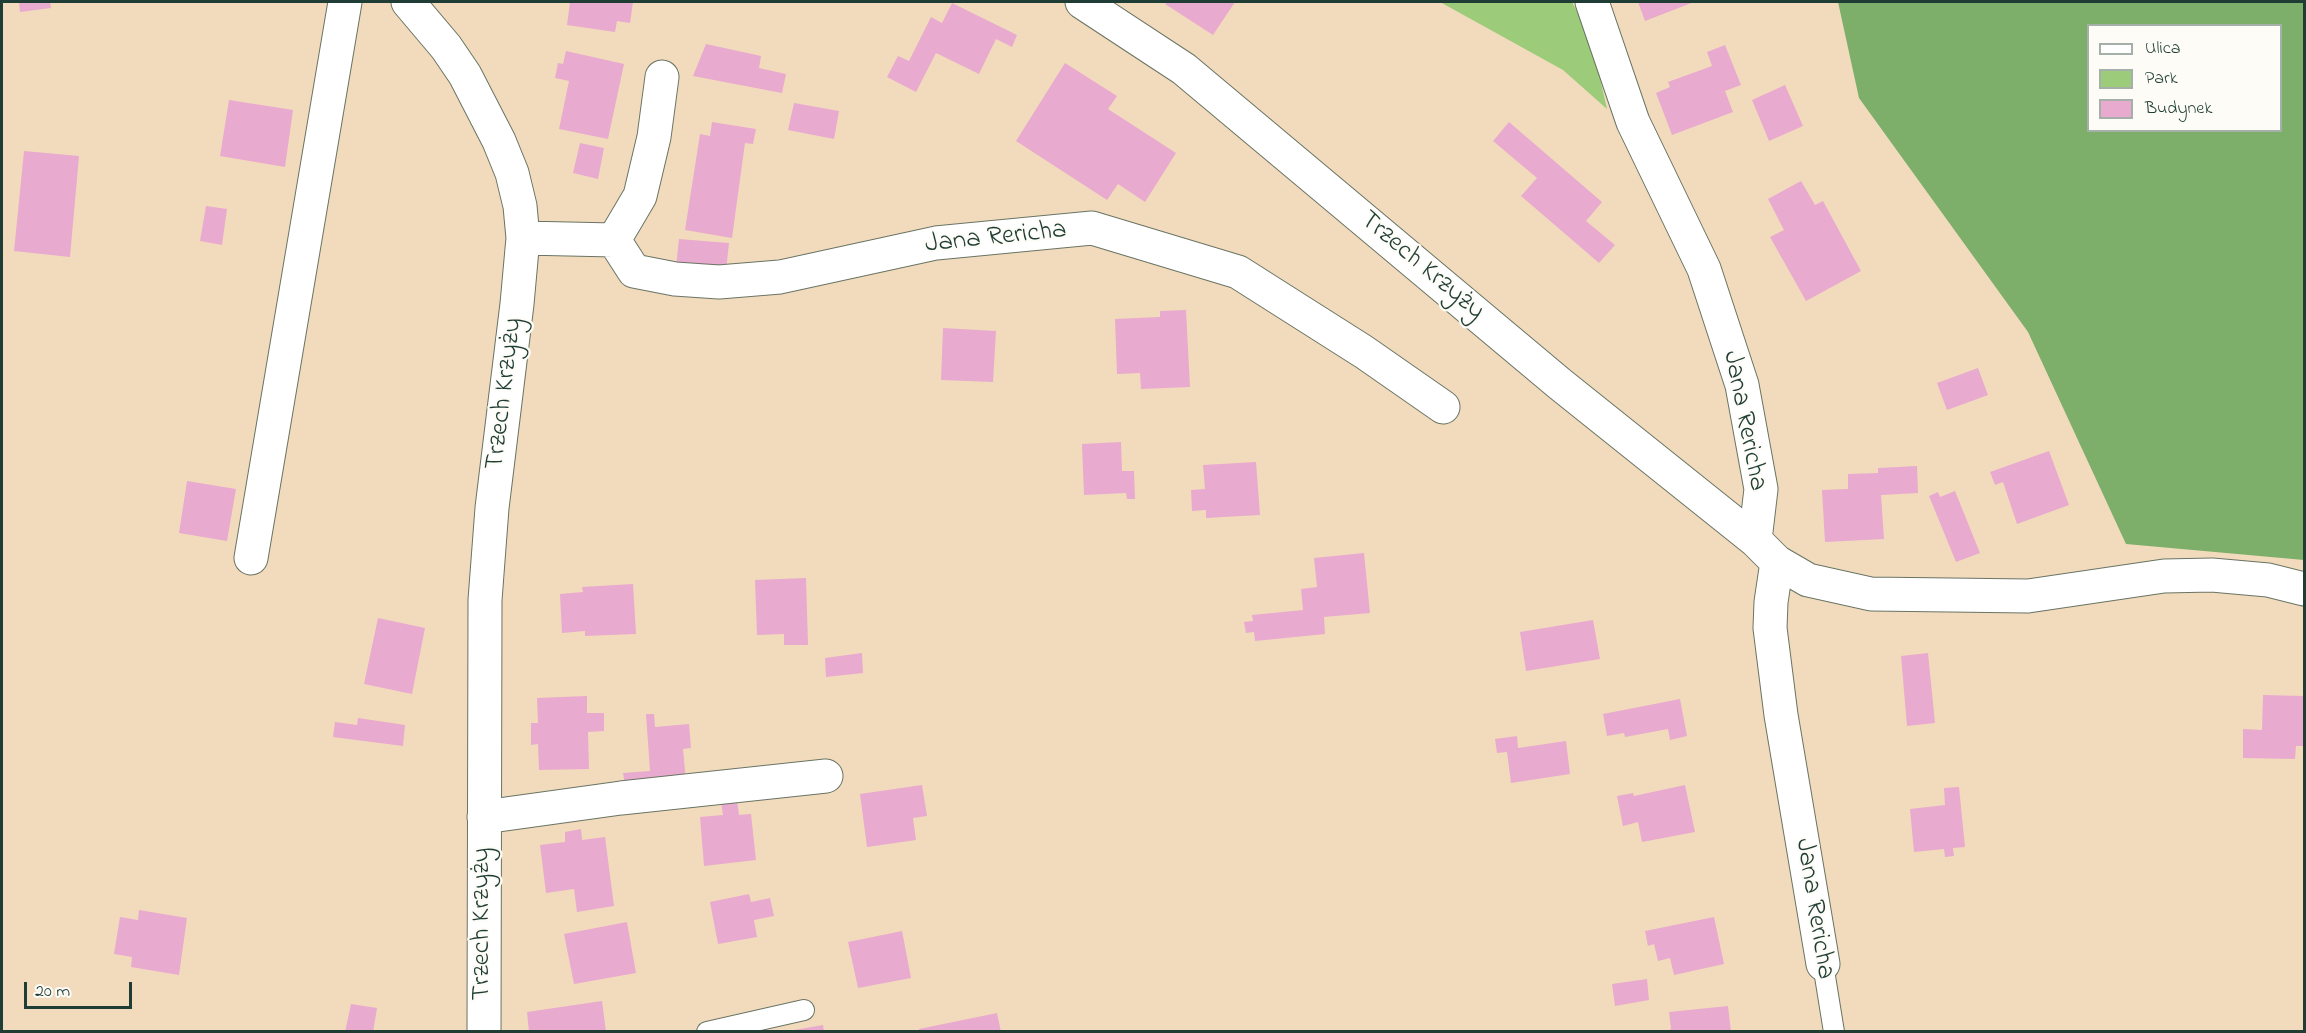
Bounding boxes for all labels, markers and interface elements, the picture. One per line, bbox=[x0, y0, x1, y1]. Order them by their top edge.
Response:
legend bbox=[2087, 24, 2282, 132]
text: Ulica bbox=[2145, 36, 2180, 62]
text: Park bbox=[2145, 66, 2178, 92]
text: Budynek bbox=[2145, 96, 2212, 122]
street label: Trzech Krzyży bbox=[1352, 205, 1490, 329]
street label: Jana Rericha bbox=[924, 215, 1068, 263]
street label: Trzech Krzyży bbox=[481, 316, 531, 472]
street label: Jana Rericha bbox=[1714, 348, 1772, 494]
street label: Jana Rericha bbox=[1786, 836, 1840, 982]
street label: Trzech Krzyży bbox=[468, 848, 500, 1000]
scale bar bbox=[27, 970, 135, 1008]
text: 20 m bbox=[35, 979, 70, 1005]

